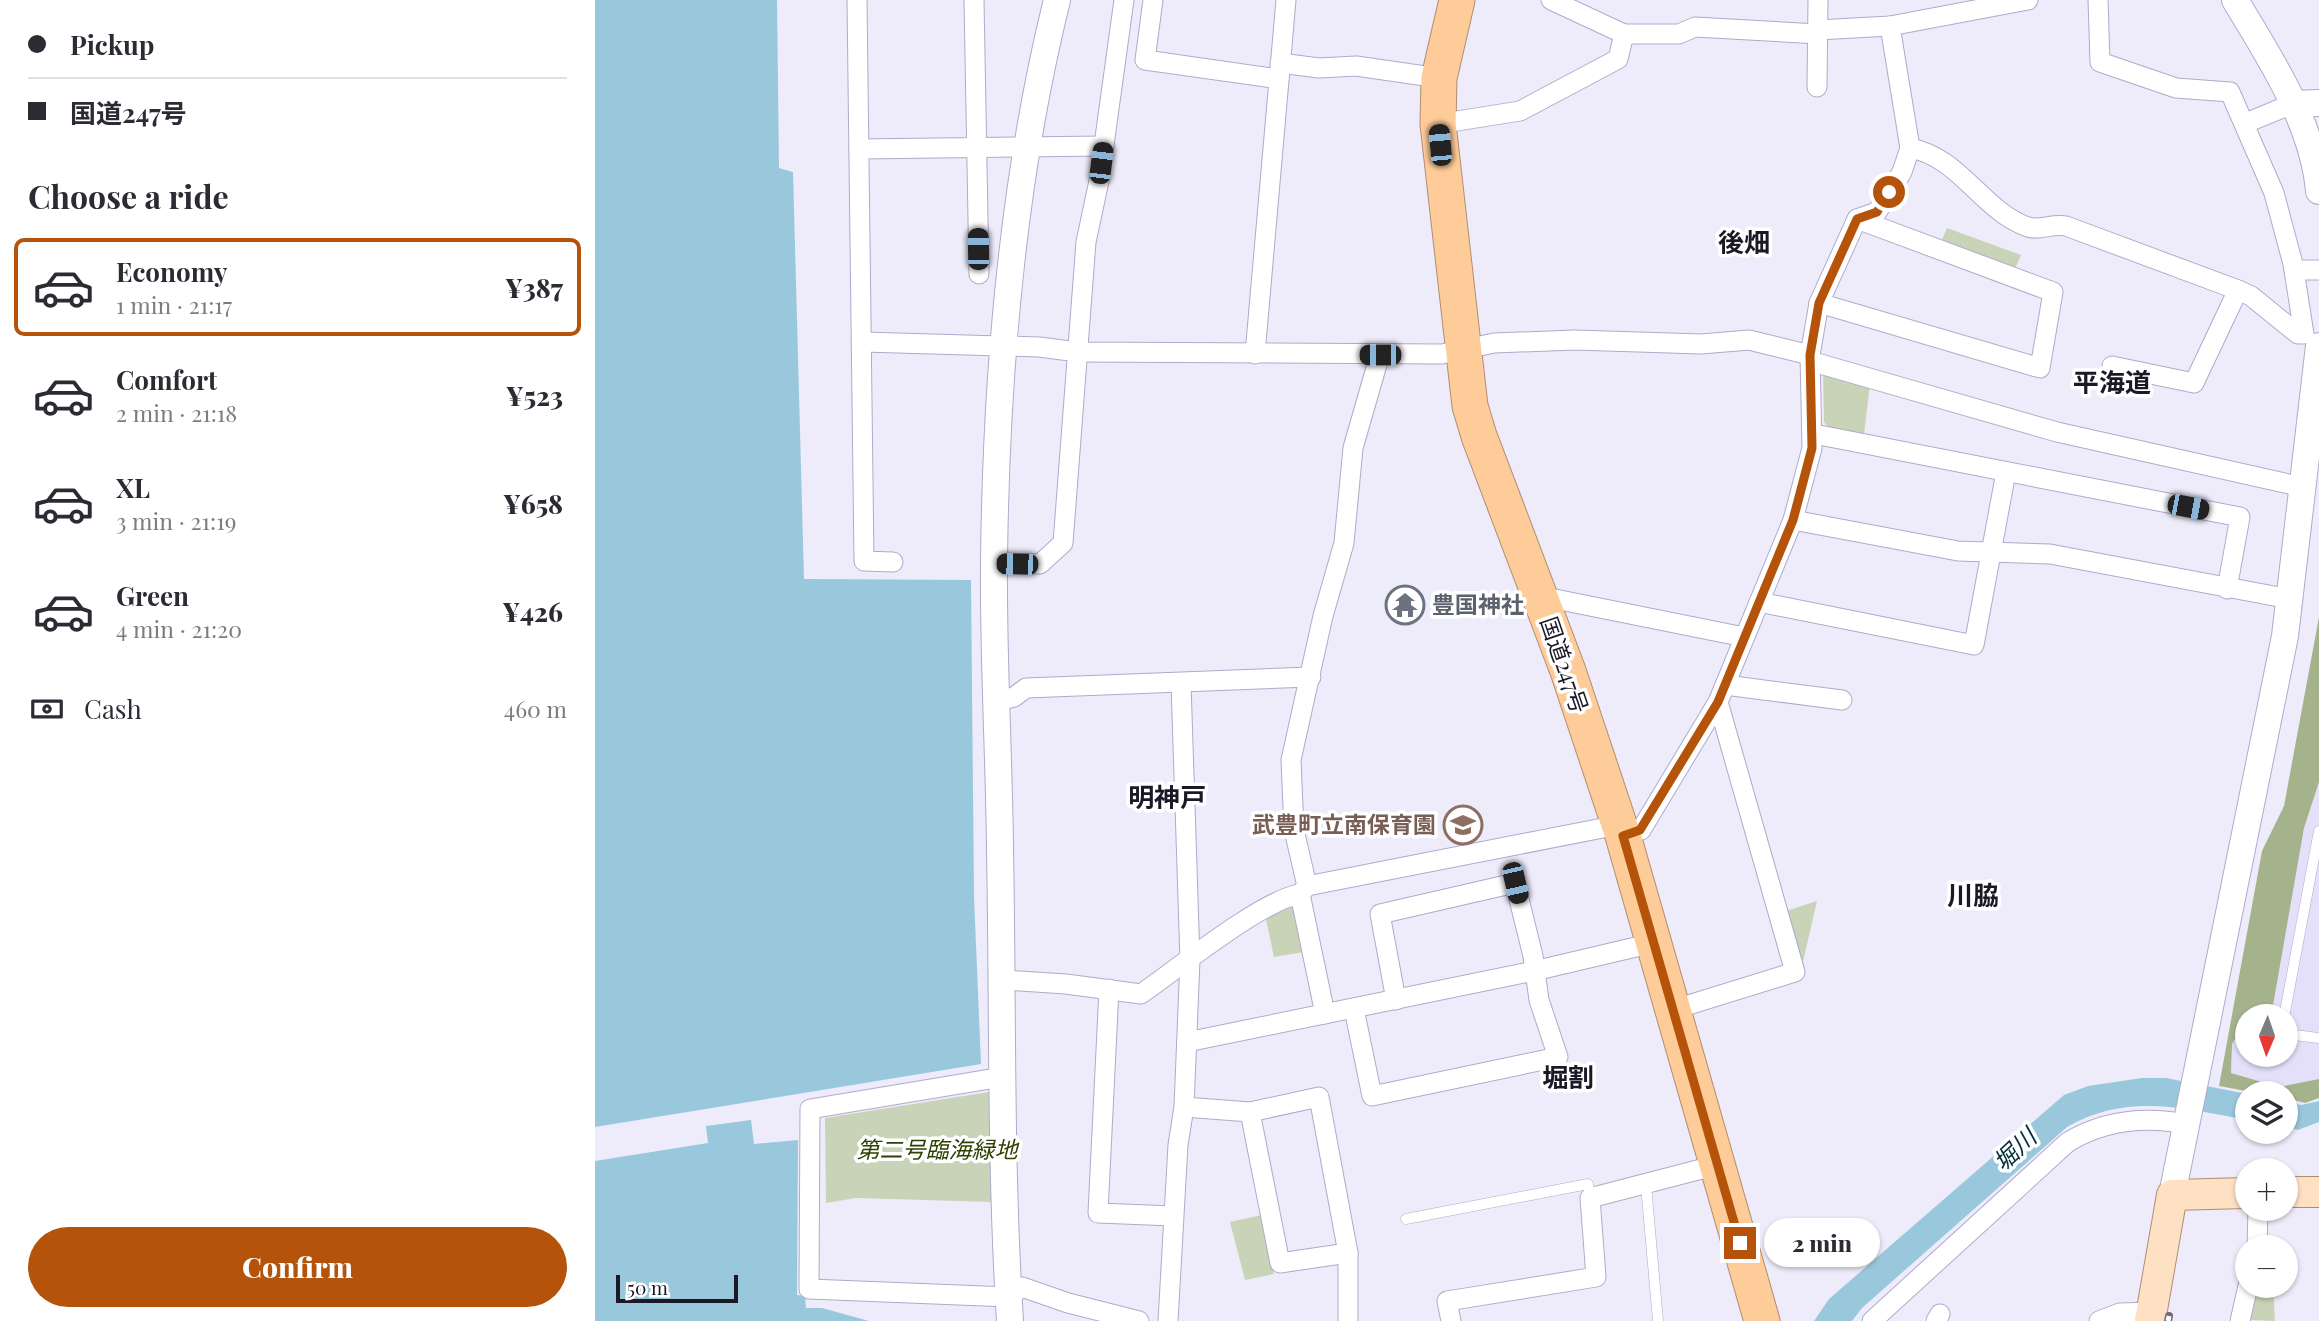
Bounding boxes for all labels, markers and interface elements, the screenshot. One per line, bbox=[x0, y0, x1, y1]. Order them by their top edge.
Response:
text: Pickup bbox=[70, 27, 154, 62]
text: 国道247号 bbox=[70, 95, 187, 130]
car bbox=[1428, 123, 1453, 167]
car bbox=[1089, 141, 1114, 185]
text: Choose a ride bbox=[28, 174, 229, 217]
route start bbox=[1873, 176, 1905, 208]
district label: 後畑 bbox=[1718, 224, 1770, 259]
car bbox=[968, 228, 989, 270]
text: Economy bbox=[116, 254, 227, 289]
icon: car bbox=[32, 256, 95, 319]
text: ¥387 bbox=[505, 270, 563, 305]
text: 1 min · 21:17 bbox=[116, 289, 232, 320]
car bbox=[1360, 345, 1402, 366]
text: Comfort bbox=[116, 362, 217, 397]
icon: car bbox=[32, 364, 95, 427]
district label: 平海道 bbox=[2073, 364, 2151, 399]
text: ¥523 bbox=[506, 378, 563, 413]
text: 2 min · 21:18 bbox=[116, 397, 237, 428]
text: XL bbox=[116, 470, 150, 505]
icon: car bbox=[32, 472, 95, 535]
text: ¥658 bbox=[503, 486, 563, 521]
car bbox=[2166, 493, 2211, 521]
text: 3 min · 21:19 bbox=[116, 505, 236, 536]
car bbox=[996, 553, 1039, 575]
text: Green bbox=[116, 578, 189, 613]
icon: car bbox=[32, 580, 95, 643]
temple icon: 豊国神社 bbox=[1384, 584, 1426, 626]
place label: 豊国神社 bbox=[1432, 588, 1524, 619]
text: ¥426 bbox=[502, 594, 563, 629]
street label: 国道247号 bbox=[1534, 612, 1596, 717]
text: 4 min · 21:20 bbox=[116, 613, 242, 644]
icon: cash bbox=[28, 690, 66, 728]
text: Cash bbox=[84, 691, 142, 726]
text: 460 m bbox=[504, 693, 567, 724]
district label: 明神戸 bbox=[1128, 779, 1206, 814]
school or university icon: 武豊町立南保育園 bbox=[1442, 804, 1484, 846]
place label: 武豊町立南保育園 bbox=[1252, 808, 1436, 839]
car bbox=[1501, 860, 1530, 906]
district label: 川脇 bbox=[1947, 877, 1999, 912]
north arrow bbox=[2235, 1004, 2298, 1068]
map controls bbox=[2235, 1004, 2298, 1298]
district label: 堀割 bbox=[1542, 1059, 1594, 1094]
button: layers bbox=[2235, 1081, 2298, 1144]
water label: 堀川 bbox=[1985, 1118, 2044, 1177]
park label: 第二号臨海緑地 bbox=[857, 1133, 1020, 1164]
button: + bbox=[2235, 1158, 2298, 1221]
callout: 2 min bbox=[1765, 1218, 1880, 1268]
button: Confirm bbox=[28, 1227, 567, 1307]
route end bbox=[1724, 1227, 1756, 1259]
text: 2 min bbox=[1792, 1227, 1852, 1258]
button: − bbox=[2235, 1235, 2298, 1298]
scale bar bbox=[616, 1272, 739, 1304]
text: 50 m bbox=[627, 1274, 668, 1300]

